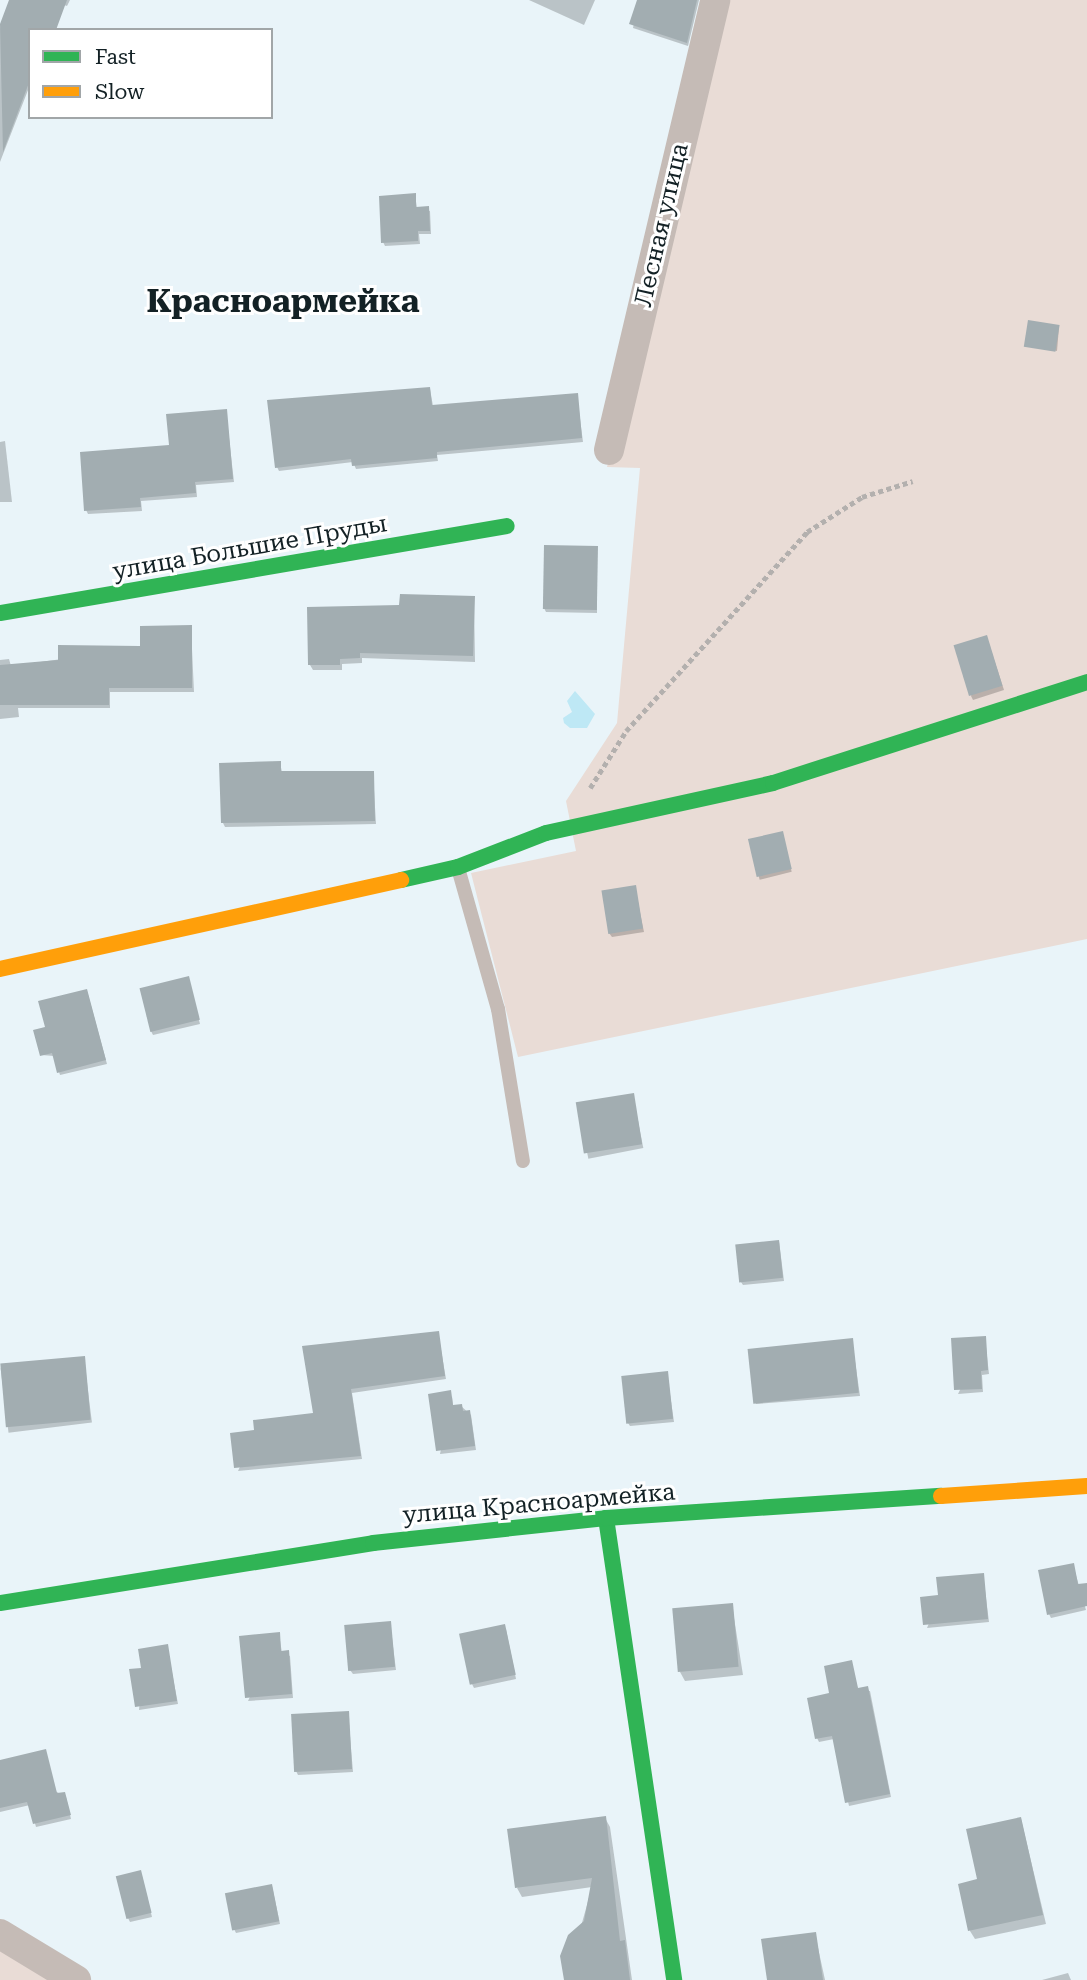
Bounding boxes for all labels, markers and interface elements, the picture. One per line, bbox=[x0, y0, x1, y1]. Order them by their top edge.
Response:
legend bbox=[28, 28, 273, 119]
text: Fast bbox=[95, 45, 136, 69]
text: Slow bbox=[95, 80, 144, 104]
street label: Лесная улица bbox=[629, 140, 695, 310]
district label: Красноармейка bbox=[147, 282, 419, 320]
street label: улица Большие Пруды bbox=[111, 510, 389, 586]
street label: улица Красноармейка bbox=[402, 1478, 676, 1530]

